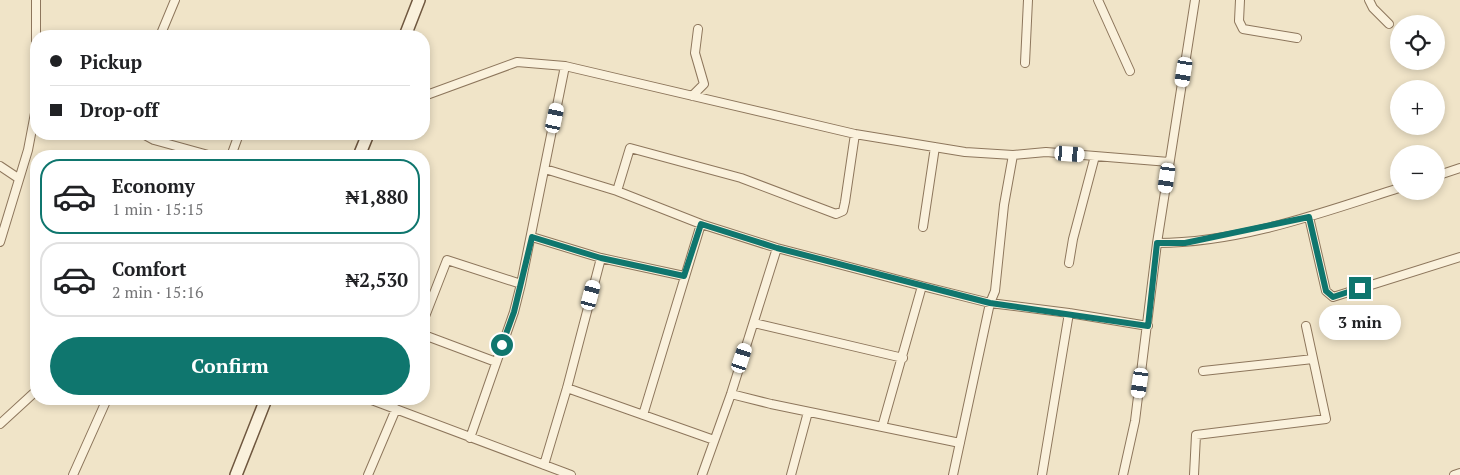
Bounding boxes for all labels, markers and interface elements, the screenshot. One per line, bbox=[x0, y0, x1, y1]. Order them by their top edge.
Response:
map controls bbox=[1390, 15, 1445, 200]
button: locate bbox=[1390, 15, 1445, 70]
text: Pickup bbox=[80, 49, 142, 74]
car bbox=[1174, 56, 1193, 88]
button: + bbox=[1390, 80, 1445, 135]
text: Drop-off bbox=[80, 97, 158, 122]
car bbox=[544, 102, 565, 134]
car bbox=[1054, 145, 1085, 163]
button: − bbox=[1390, 145, 1445, 200]
car bbox=[1157, 162, 1176, 194]
text: Economy bbox=[112, 173, 195, 198]
icon: car bbox=[52, 174, 97, 219]
text: ₦1,880 bbox=[346, 184, 408, 209]
text: 1 min · 15:15 bbox=[112, 198, 204, 220]
text: Comfort bbox=[112, 256, 187, 281]
icon: car bbox=[52, 257, 97, 302]
text: ₦2,530 bbox=[346, 267, 408, 292]
route end bbox=[1349, 277, 1371, 299]
car bbox=[579, 279, 602, 311]
text: 2 min · 15:16 bbox=[112, 281, 204, 303]
callout: 3 min bbox=[1319, 306, 1401, 340]
text: 3 min bbox=[1338, 311, 1382, 333]
route start bbox=[491, 334, 513, 356]
button: Confirm bbox=[50, 337, 410, 395]
car bbox=[730, 341, 753, 375]
car bbox=[1130, 367, 1149, 399]

